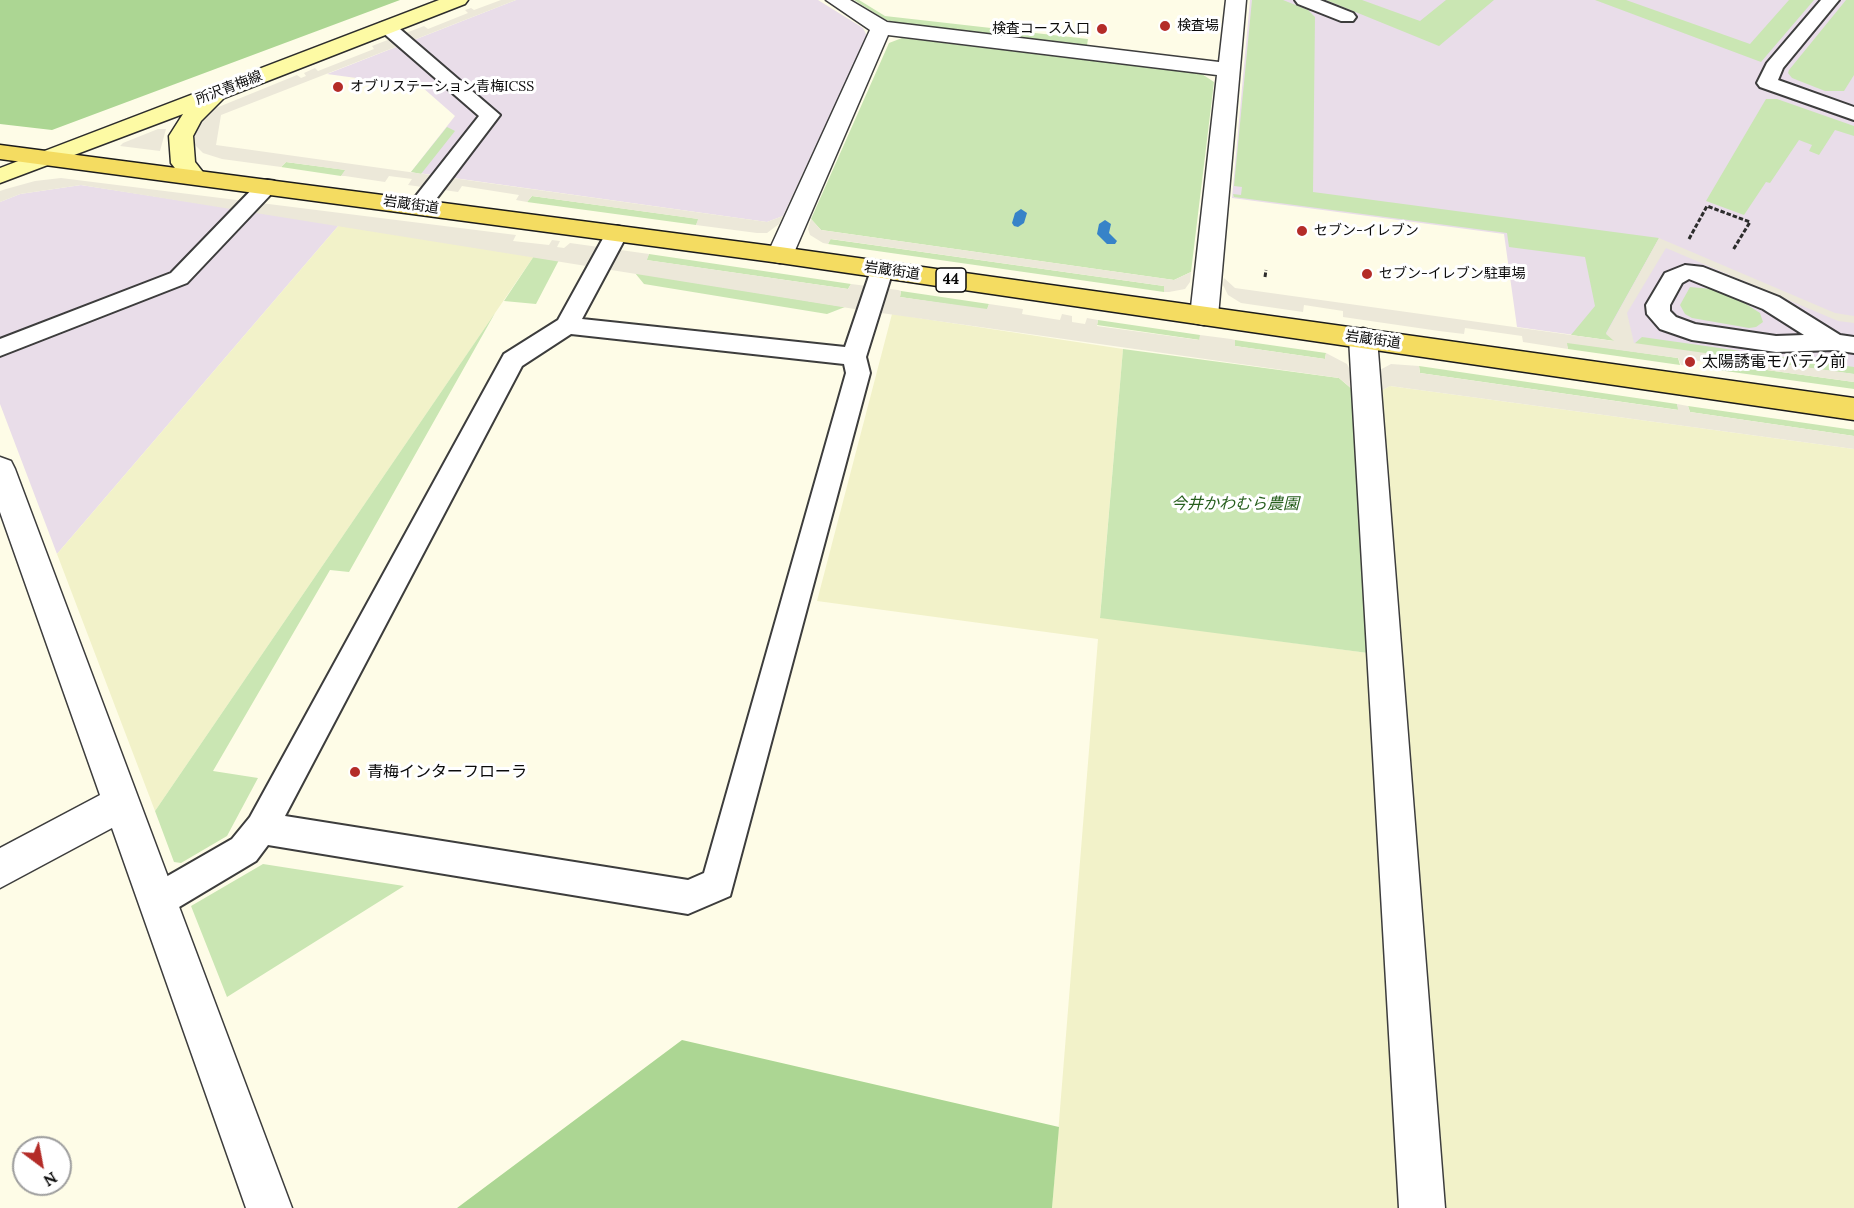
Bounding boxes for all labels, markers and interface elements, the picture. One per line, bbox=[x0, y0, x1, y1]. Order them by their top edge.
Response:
place label: 検査場 bbox=[1177, 18, 1219, 34]
marker: 検査場 bbox=[1158, 19, 1172, 33]
place label: 検査コース入口 bbox=[992, 21, 1090, 37]
marker: 検査コース入口 bbox=[1095, 22, 1109, 36]
street label: 所沢青梅線 bbox=[193, 68, 265, 108]
place label: オブリステーション青梅ICSS bbox=[350, 79, 534, 95]
marker: オブリステーション青梅ICSS bbox=[331, 80, 345, 94]
street label: 岩蔵街道 bbox=[382, 193, 440, 217]
place label: セブン-イレブン bbox=[1314, 223, 1419, 239]
marker: セブン-イレブン bbox=[1295, 224, 1309, 238]
street label: 岩蔵街道 bbox=[863, 259, 921, 283]
place label: セブン-イレブン駐車場 bbox=[1379, 266, 1526, 282]
marker: セブン-イレブン駐車場 bbox=[1360, 267, 1374, 281]
road number: 44 bbox=[936, 268, 966, 292]
street label: 岩蔵街道 bbox=[1344, 328, 1402, 352]
place label: 太陽誘電モバテク前 bbox=[1702, 352, 1846, 372]
marker: 太陽誘電モバテク前 bbox=[1683, 355, 1697, 369]
park label: 今井かわむら農園 bbox=[1171, 494, 1299, 514]
place label: 青梅インターフローラ bbox=[367, 762, 527, 782]
marker: 青梅インターフローラ bbox=[348, 765, 362, 779]
north arrow bbox=[12, 1136, 72, 1196]
text: N bbox=[40, 1168, 61, 1191]

